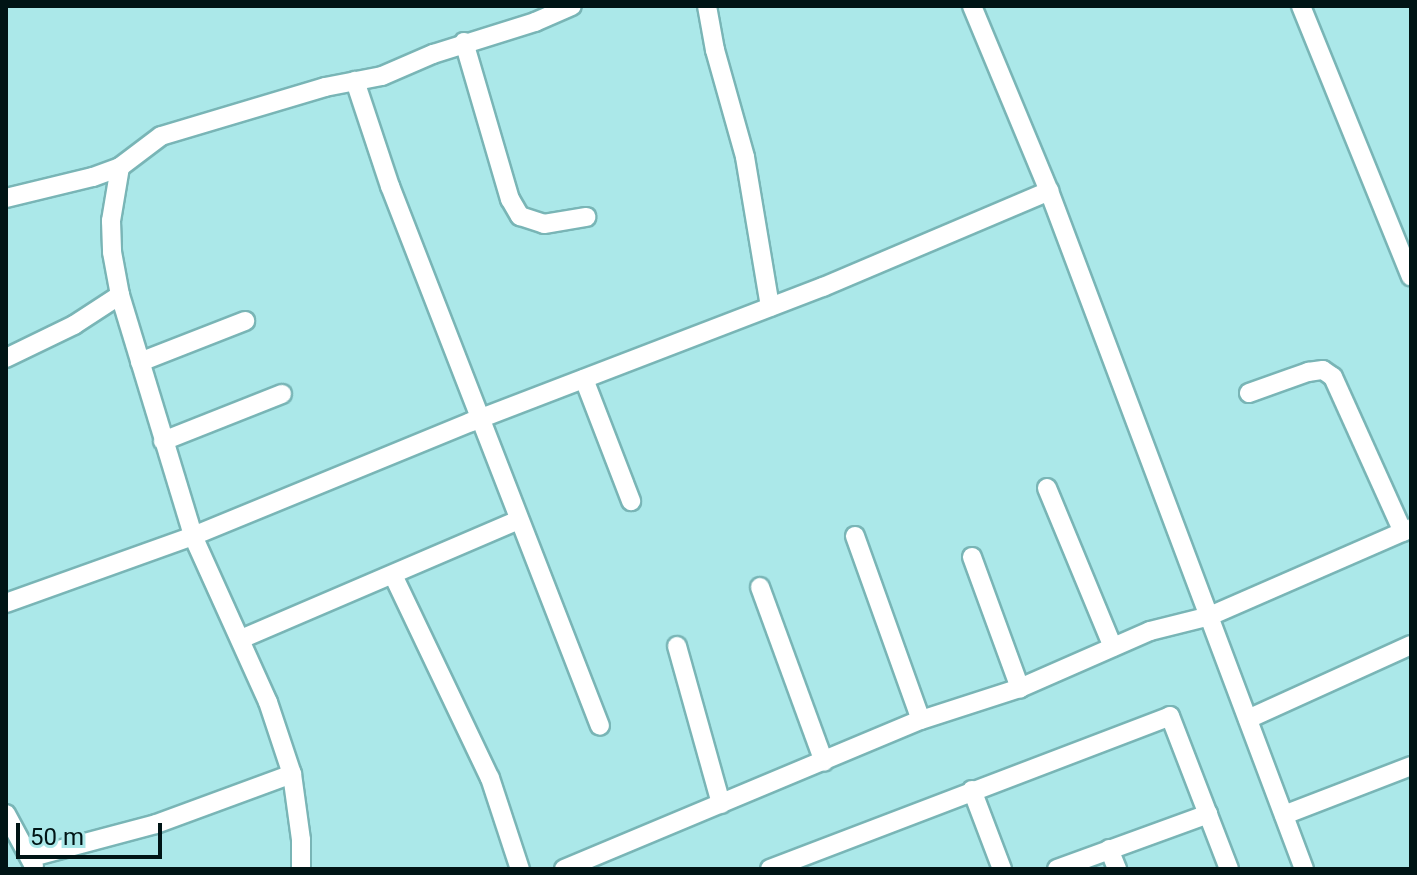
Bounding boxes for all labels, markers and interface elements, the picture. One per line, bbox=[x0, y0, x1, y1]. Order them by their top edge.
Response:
scale bar bbox=[20, 807, 166, 857]
text: 50 m bbox=[30, 823, 84, 851]

